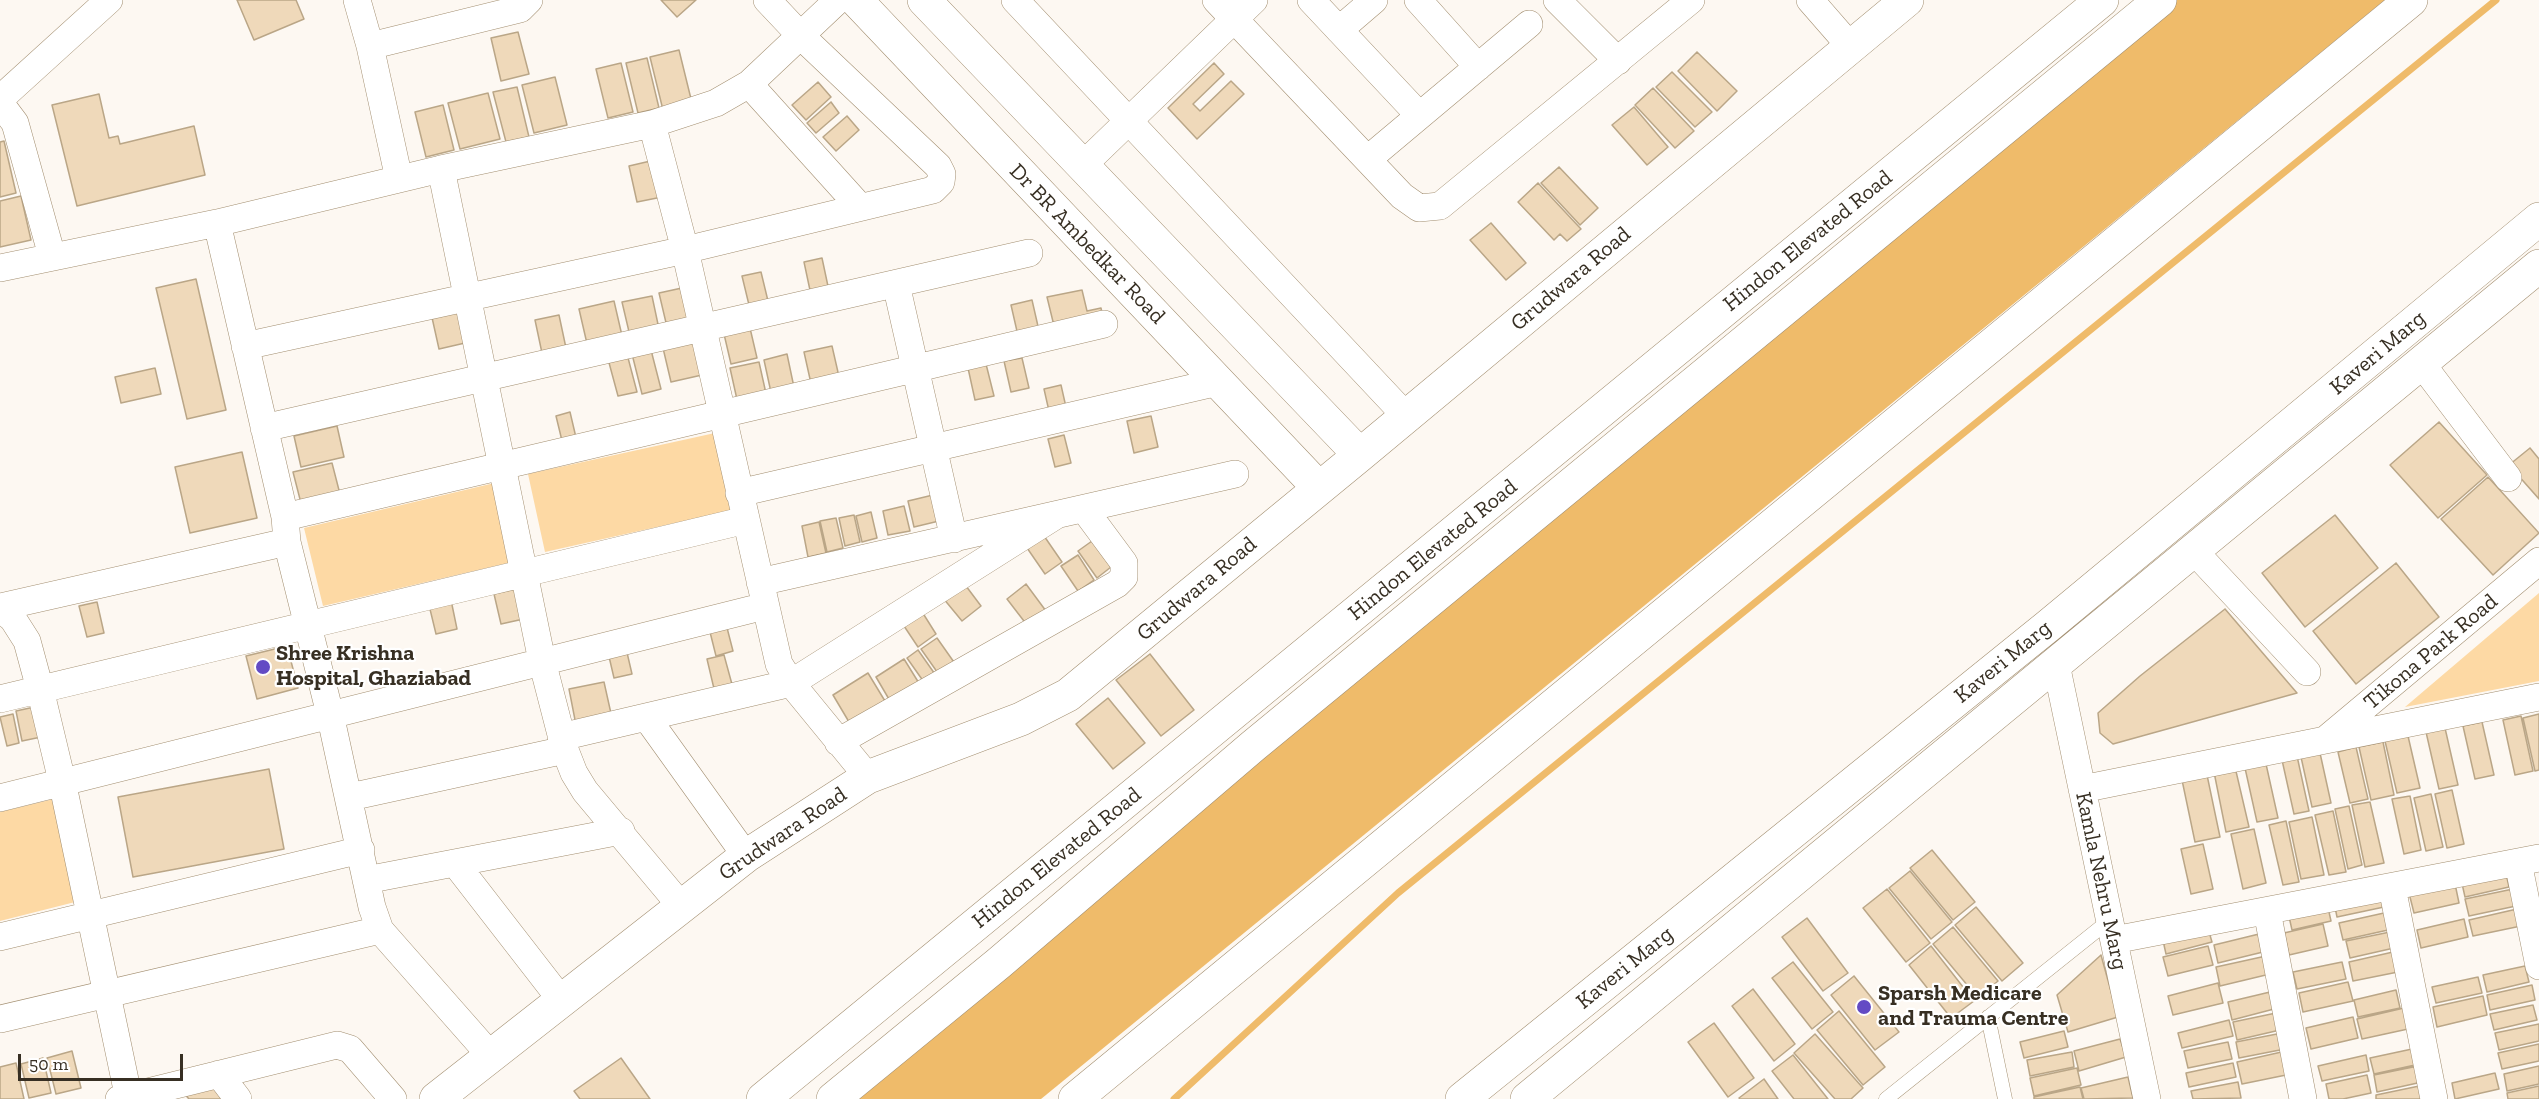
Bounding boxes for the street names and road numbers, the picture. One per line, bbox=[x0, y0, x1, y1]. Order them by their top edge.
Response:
street label: Dr BR Ambedkar Road bbox=[1004, 158, 1170, 330]
street label: Hindon Elevated Road bbox=[1718, 165, 1898, 317]
street label: Grudwara Road bbox=[1506, 221, 1636, 337]
street label: Kaveri Marg bbox=[2325, 305, 2431, 401]
street label: Hindon Elevated Road bbox=[1343, 474, 1523, 626]
street label: Grudwara Road bbox=[1132, 531, 1262, 647]
street label: Tikona Park Road bbox=[2359, 588, 2503, 716]
street label: Kaveri Marg bbox=[1949, 615, 2057, 709]
street label: Grudwara Road bbox=[714, 782, 852, 886]
street label: Hindon Elevated Road bbox=[967, 782, 1147, 934]
street label: Kamla Nehru Marg bbox=[2069, 790, 2133, 972]
street label: Kaveri Marg bbox=[1571, 921, 1679, 1015]

